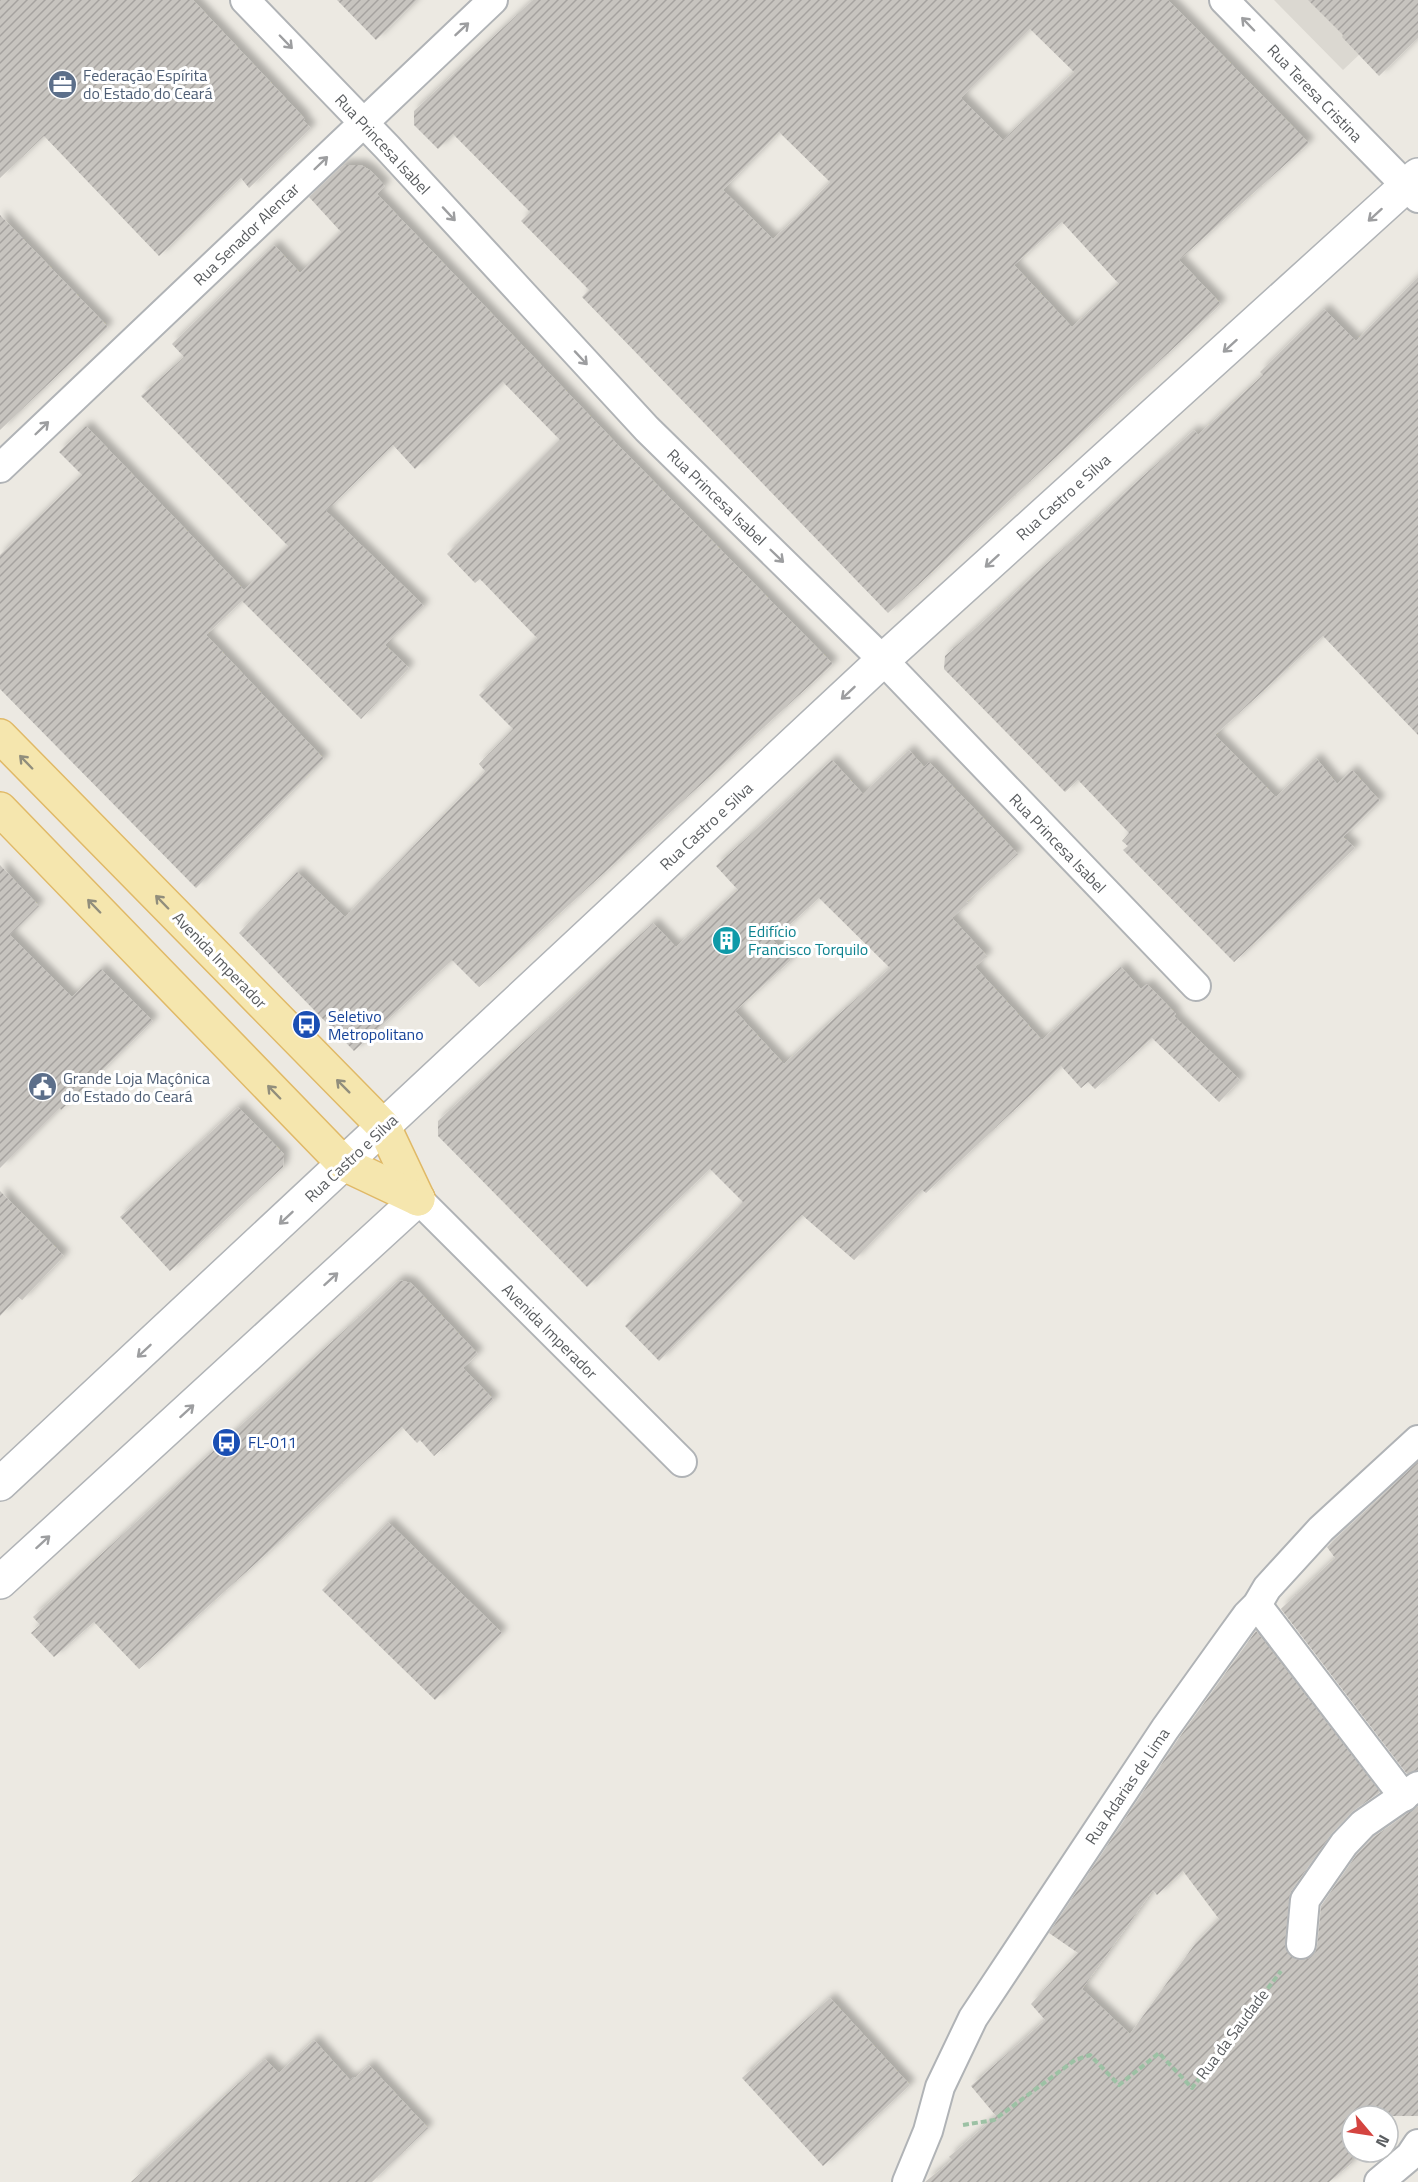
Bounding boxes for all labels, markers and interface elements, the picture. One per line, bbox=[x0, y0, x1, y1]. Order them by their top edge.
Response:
one-way arrow bbox=[1240, 17, 1255, 32]
one-way arrow bbox=[455, 22, 470, 36]
one-way arrow bbox=[279, 34, 293, 49]
street label: Rua Teresa Cristina bbox=[1262, 39, 1368, 147]
place label: Federação Espírita do Estado do Ceará bbox=[83, 63, 212, 105]
office icon: Federação Espírita do Estado do Ceará bbox=[46, 68, 78, 100]
street label: Rua Princesa Isabel bbox=[330, 88, 436, 200]
one-way arrow bbox=[313, 156, 328, 170]
street label: Rua Senador Alencar bbox=[187, 177, 305, 291]
one-way arrow bbox=[442, 206, 456, 221]
one-way arrow bbox=[1367, 208, 1382, 222]
one-way arrow bbox=[1223, 339, 1238, 353]
one-way arrow bbox=[574, 350, 588, 365]
one-way arrow bbox=[35, 420, 50, 435]
street label: Rua Princesa Isabel bbox=[662, 443, 772, 551]
street label: Rua Castro e Silva bbox=[1010, 448, 1116, 546]
one-way arrow bbox=[769, 549, 784, 564]
one-way arrow bbox=[985, 554, 1000, 568]
one-way arrow bbox=[841, 686, 856, 700]
one-way arrow bbox=[18, 755, 33, 770]
street label: Rua Castro e Silva bbox=[654, 776, 758, 876]
street label: Rua Princesa Isabel bbox=[1004, 788, 1112, 898]
one-way arrow bbox=[155, 894, 169, 909]
one-way arrow bbox=[87, 899, 102, 914]
street label: Avenida Imperador bbox=[167, 906, 273, 1014]
place label: Edifício Francisco Torquilo bbox=[748, 919, 868, 961]
building icon: Edifício Francisco Torquilo bbox=[711, 924, 743, 956]
place label: Seletivo Metropolitano bbox=[328, 1004, 424, 1046]
bus stop icon: Seletivo Metropolitano bbox=[291, 1009, 323, 1041]
place label: Grande Loja Maçônica do Estado do Ceará bbox=[63, 1066, 210, 1108]
public building icon: Grande Loja Maçônica do Estado do Ceará bbox=[26, 1071, 58, 1103]
one-way arrow bbox=[335, 1078, 350, 1093]
one-way arrow bbox=[267, 1084, 281, 1099]
street label: Rua Castro e Silva bbox=[299, 1108, 403, 1208]
one-way arrow bbox=[279, 1211, 294, 1225]
one-way arrow bbox=[323, 1272, 338, 1286]
street label: Avenida Imperador bbox=[497, 1278, 604, 1385]
one-way arrow bbox=[136, 1344, 151, 1358]
one-way arrow bbox=[179, 1404, 194, 1418]
bus stop icon: FL-011 bbox=[211, 1426, 243, 1458]
place label: FL-011 bbox=[248, 1430, 297, 1454]
one-way arrow bbox=[35, 1535, 50, 1549]
street label: Rua Adarias de Lima bbox=[1079, 1723, 1175, 1849]
street label: Rua da Saudade bbox=[1190, 1984, 1274, 2084]
north arrow bbox=[1340, 2104, 1400, 2164]
text: N bbox=[1370, 2131, 1396, 2152]

